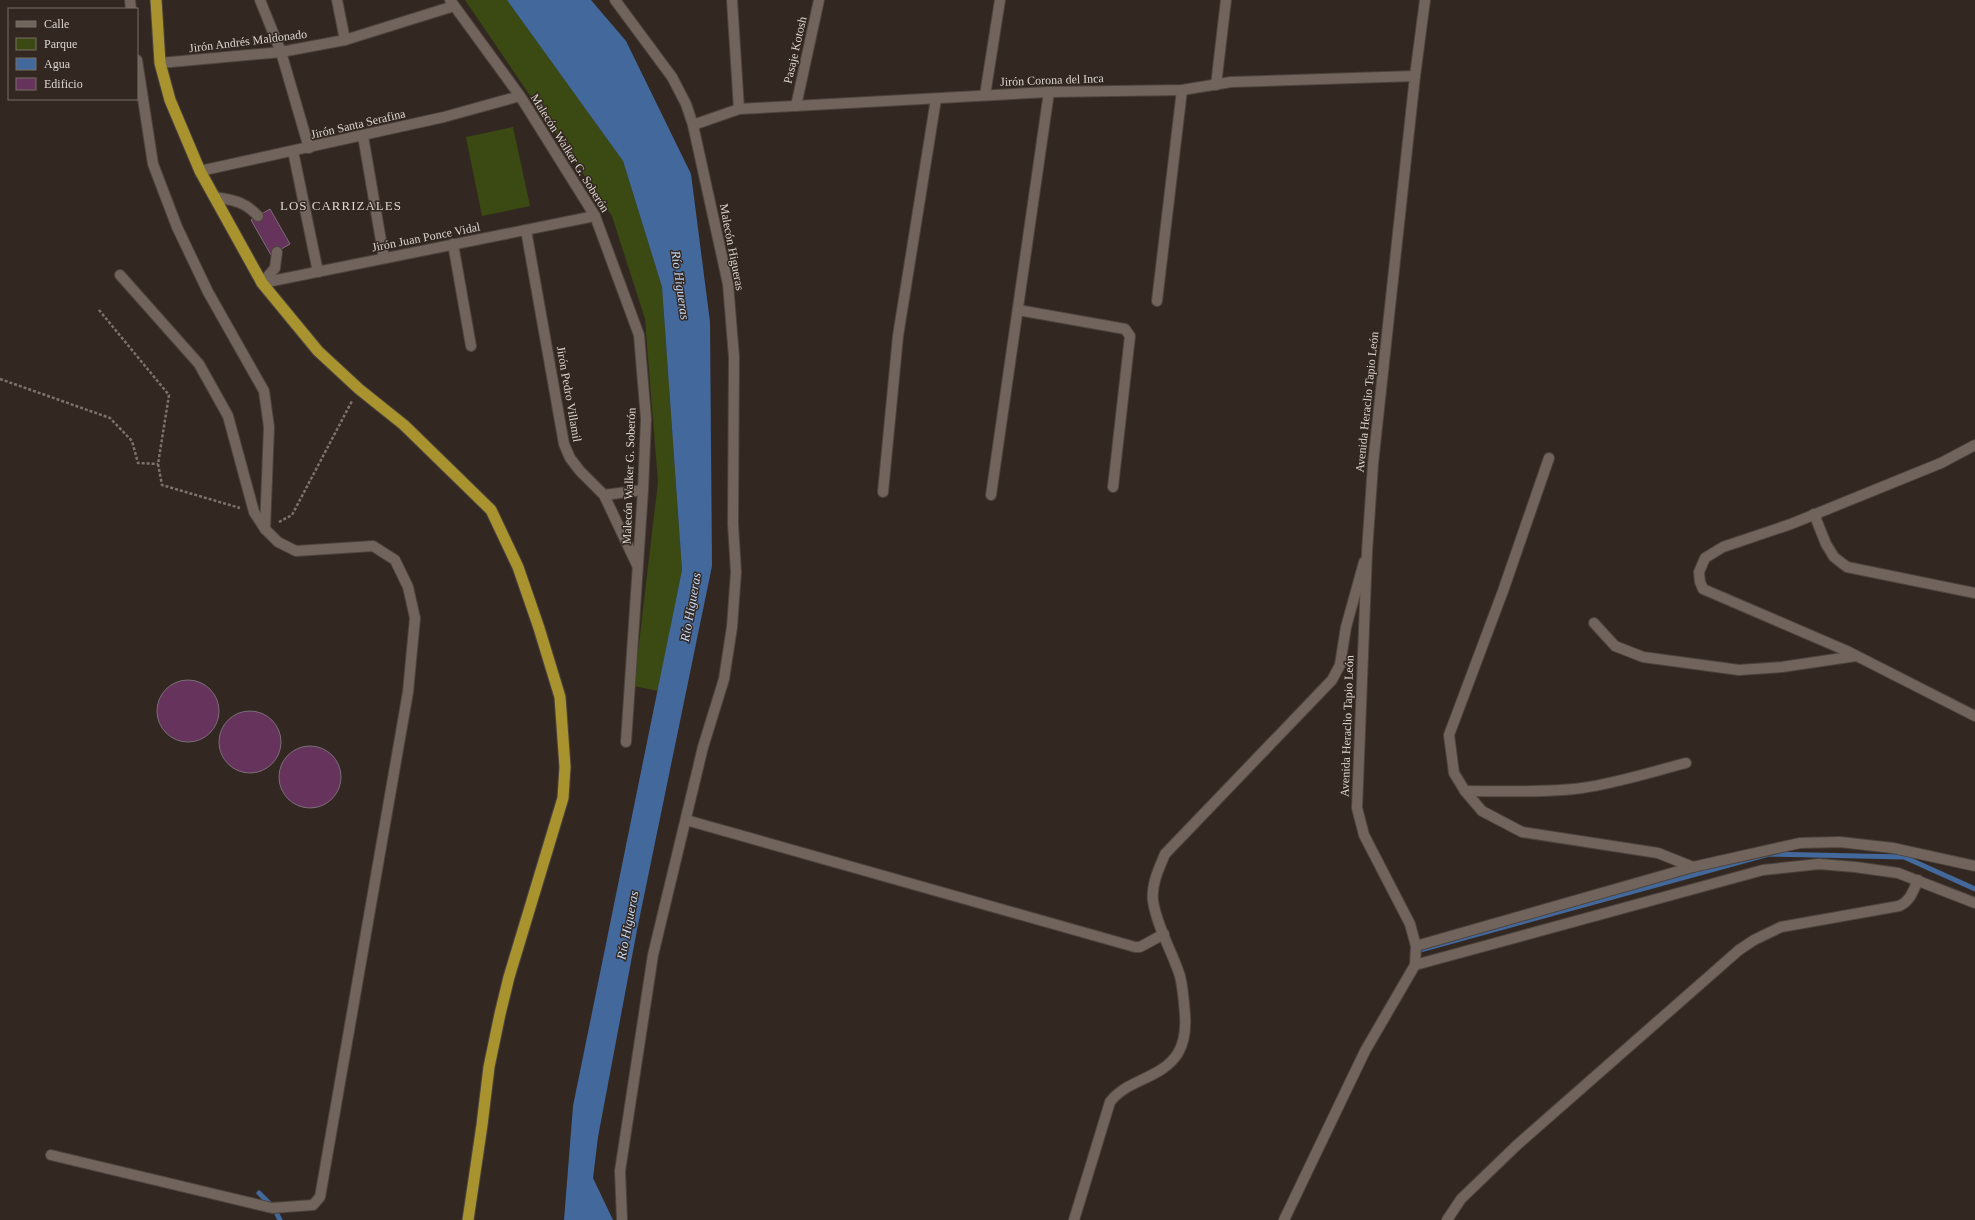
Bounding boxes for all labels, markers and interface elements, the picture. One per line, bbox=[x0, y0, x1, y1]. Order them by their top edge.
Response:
legend bbox=[8, 8, 138, 100]
street label: Pasaje Kotosh bbox=[780, 15, 810, 85]
text: Calle bbox=[44, 17, 69, 31]
street label: Jirón Andrés Maldonado bbox=[188, 27, 308, 55]
text: Parque bbox=[44, 37, 77, 51]
text: Agua bbox=[44, 57, 71, 71]
street label: Jirón Corona del Inca bbox=[1000, 71, 1105, 89]
text: Edificio bbox=[44, 77, 83, 91]
street label: Malecón Walker G. Soberón bbox=[528, 91, 612, 215]
street label: Jirón Santa Serafina bbox=[309, 106, 407, 142]
district label: LOS CARRIZALES bbox=[280, 198, 402, 213]
street label: Malecón Higueras bbox=[717, 202, 747, 292]
street label: Jirón Juan Ponce Vidal bbox=[371, 220, 482, 254]
water label: Río Higueras bbox=[668, 249, 693, 321]
street label: Avenida Heraclio Tapio León bbox=[1353, 331, 1381, 473]
street label: Jirón Pedro Villamil bbox=[554, 345, 584, 444]
street label: Malecón Walker G. Soberón bbox=[620, 407, 638, 545]
water label: Río Higueras bbox=[677, 571, 704, 644]
street label: Avenida Heraclio Tapio León bbox=[1338, 655, 1356, 797]
water label: Río Higueras bbox=[613, 889, 642, 962]

